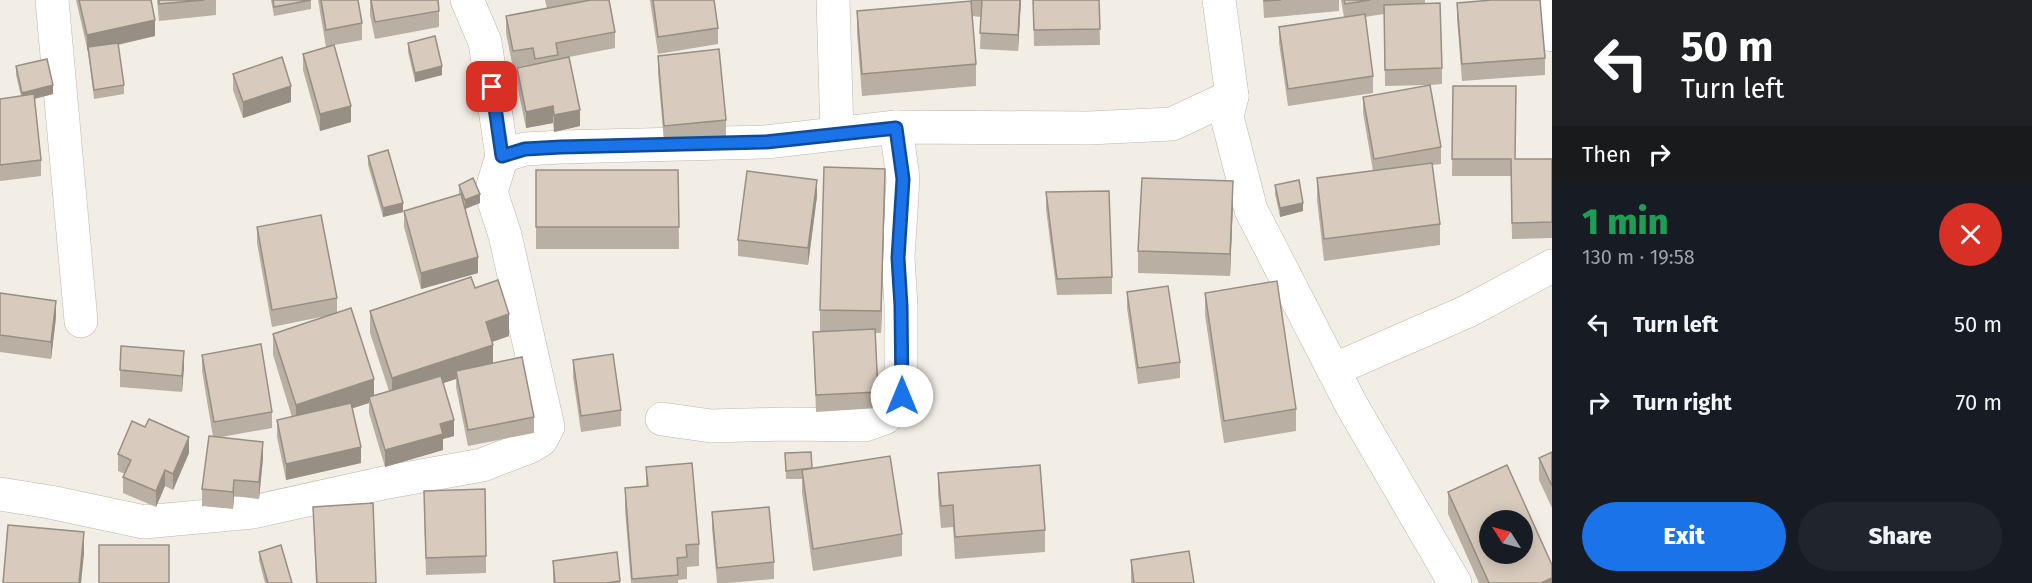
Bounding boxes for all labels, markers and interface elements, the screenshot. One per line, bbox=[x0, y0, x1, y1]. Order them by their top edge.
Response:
text: 50 m bbox=[1681, 22, 1774, 72]
icon: left bbox=[1582, 24, 1660, 102]
pin bbox=[466, 61, 517, 112]
icon: arrive bbox=[475, 70, 508, 103]
text: Turn left bbox=[1681, 73, 1784, 105]
icon: right bbox=[1643, 138, 1676, 171]
text: Then bbox=[1582, 141, 1631, 168]
text: 1 min bbox=[1582, 200, 1668, 244]
button: close bbox=[1939, 203, 2002, 266]
text: 130 m · 19:58 bbox=[1582, 245, 1695, 269]
icon: left bbox=[1582, 308, 1615, 341]
text: Turn left bbox=[1633, 311, 1718, 338]
text: 50 m bbox=[1954, 311, 2002, 338]
position arrow bbox=[870, 364, 934, 428]
icon: right bbox=[1582, 386, 1615, 419]
text: Turn right bbox=[1633, 389, 1732, 416]
text: 70 m bbox=[1956, 389, 2002, 416]
button: Exit bbox=[1582, 502, 1786, 571]
button: Share bbox=[1798, 502, 2002, 571]
north arrow bbox=[1479, 510, 1533, 564]
map controls bbox=[1479, 510, 1533, 564]

